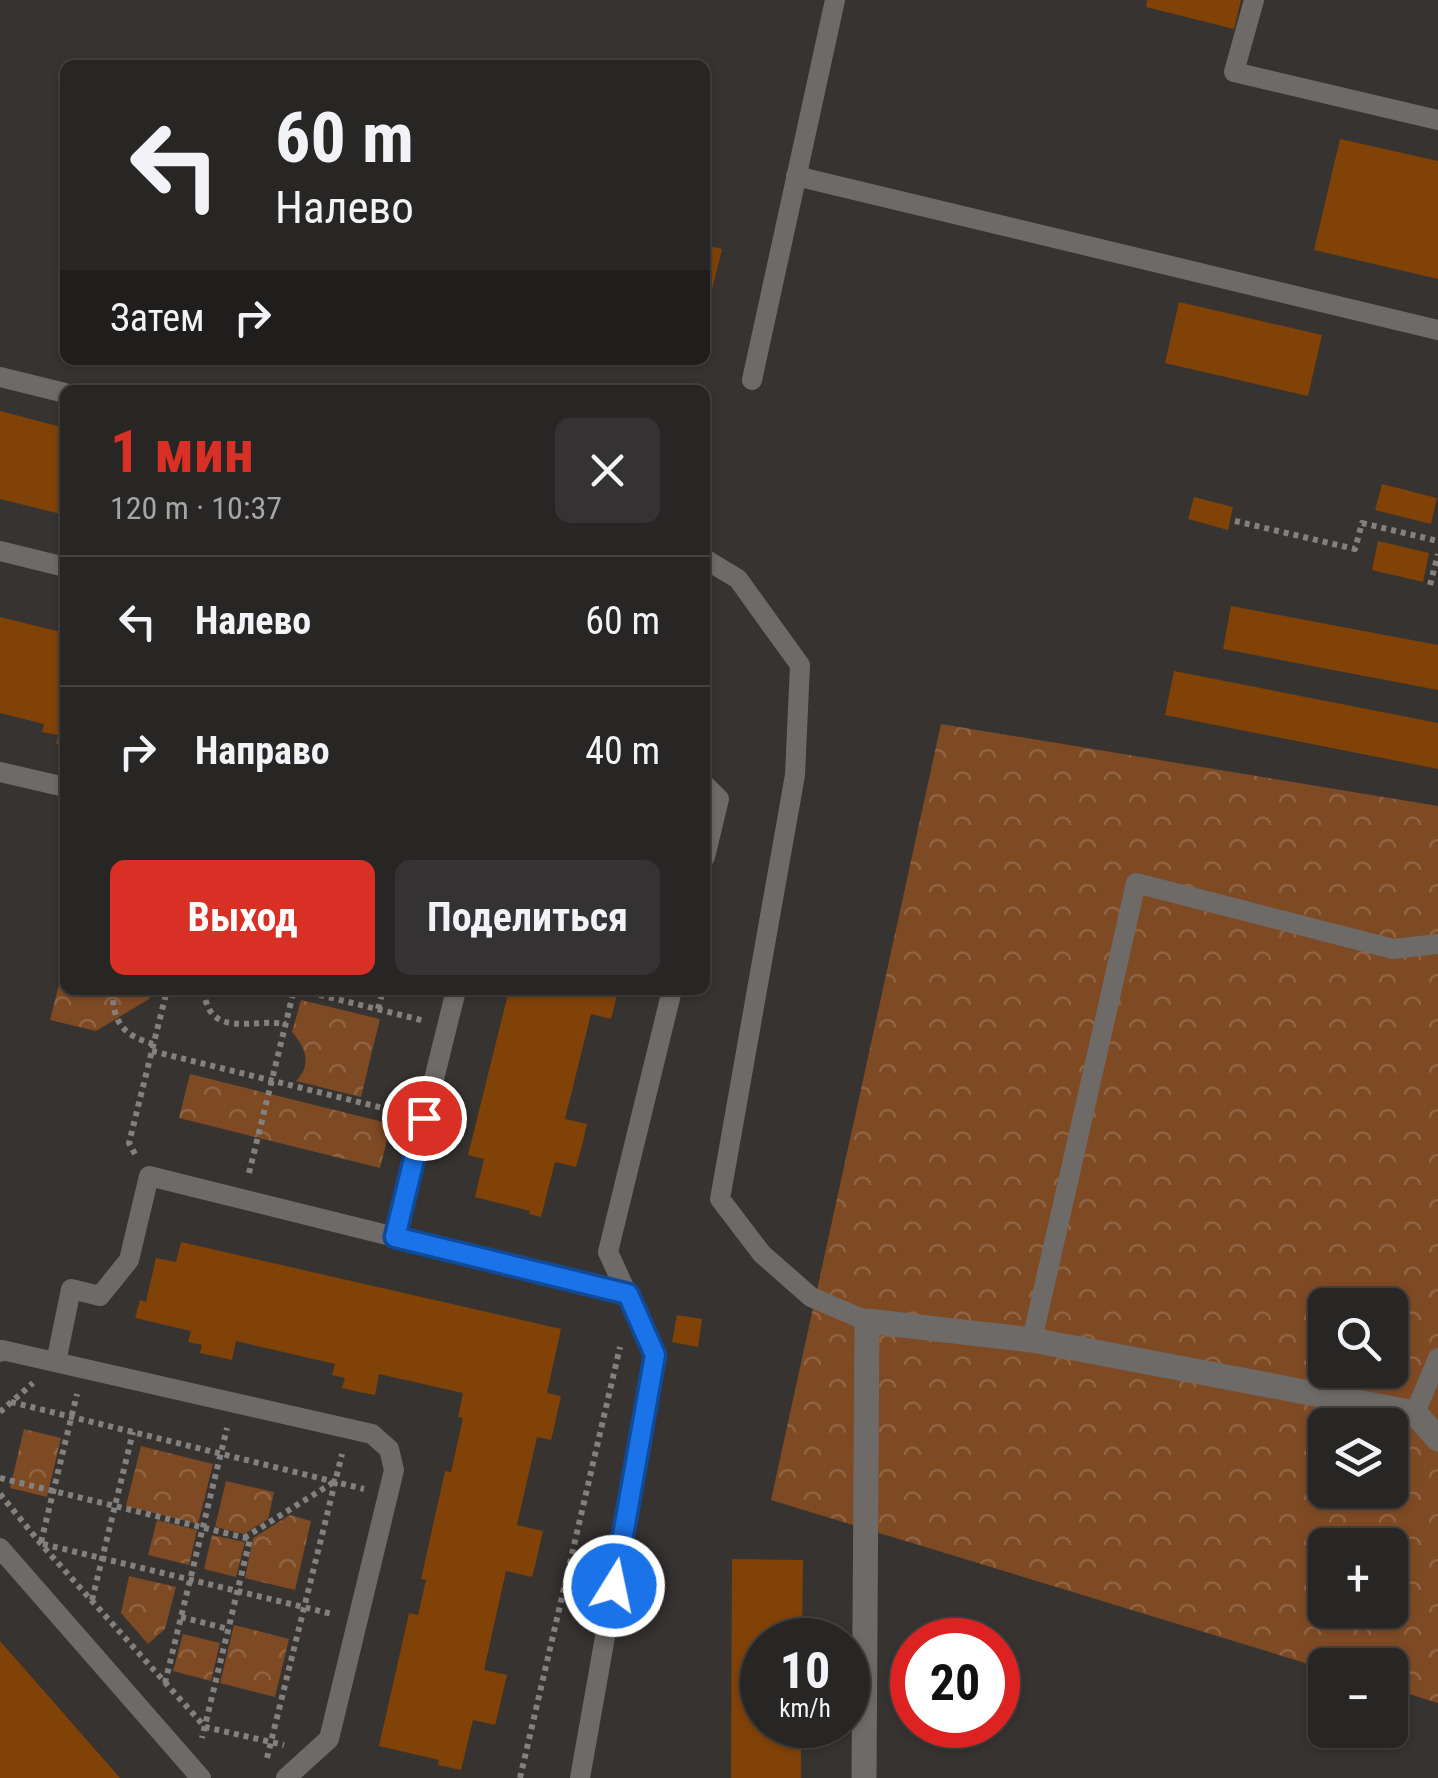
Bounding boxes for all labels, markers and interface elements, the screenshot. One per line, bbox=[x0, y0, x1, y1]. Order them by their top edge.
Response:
text: 60 m bbox=[275, 97, 414, 179]
icon: left bbox=[110, 100, 240, 230]
text: Налево bbox=[275, 181, 414, 234]
icon: right bbox=[225, 290, 280, 345]
text: Затем bbox=[110, 296, 205, 340]
text: 1 мин bbox=[110, 416, 254, 487]
button: close bbox=[555, 418, 660, 523]
text: 120 m · 10:37 bbox=[110, 489, 282, 527]
icon: left bbox=[110, 594, 165, 649]
text: Налево bbox=[195, 599, 311, 643]
text: 60 m bbox=[585, 599, 660, 643]
icon: right bbox=[110, 724, 165, 779]
text: Направо bbox=[195, 729, 330, 773]
text: 40 m bbox=[585, 729, 660, 773]
button: Выход bbox=[110, 860, 375, 975]
button: Поделиться bbox=[395, 860, 660, 975]
pin bbox=[382, 1076, 467, 1161]
icon: arrive bbox=[397, 1091, 452, 1146]
map controls bbox=[1308, 1288, 1408, 1748]
button: search bbox=[1308, 1288, 1408, 1388]
button: layers bbox=[1308, 1408, 1408, 1508]
button: + bbox=[1308, 1528, 1408, 1628]
position arrow bbox=[562, 1534, 666, 1638]
speed limit sign: 20 bbox=[890, 1618, 1020, 1748]
text: 10 bbox=[780, 1642, 830, 1700]
button: − bbox=[1308, 1648, 1408, 1748]
text: km/h bbox=[779, 1694, 831, 1723]

